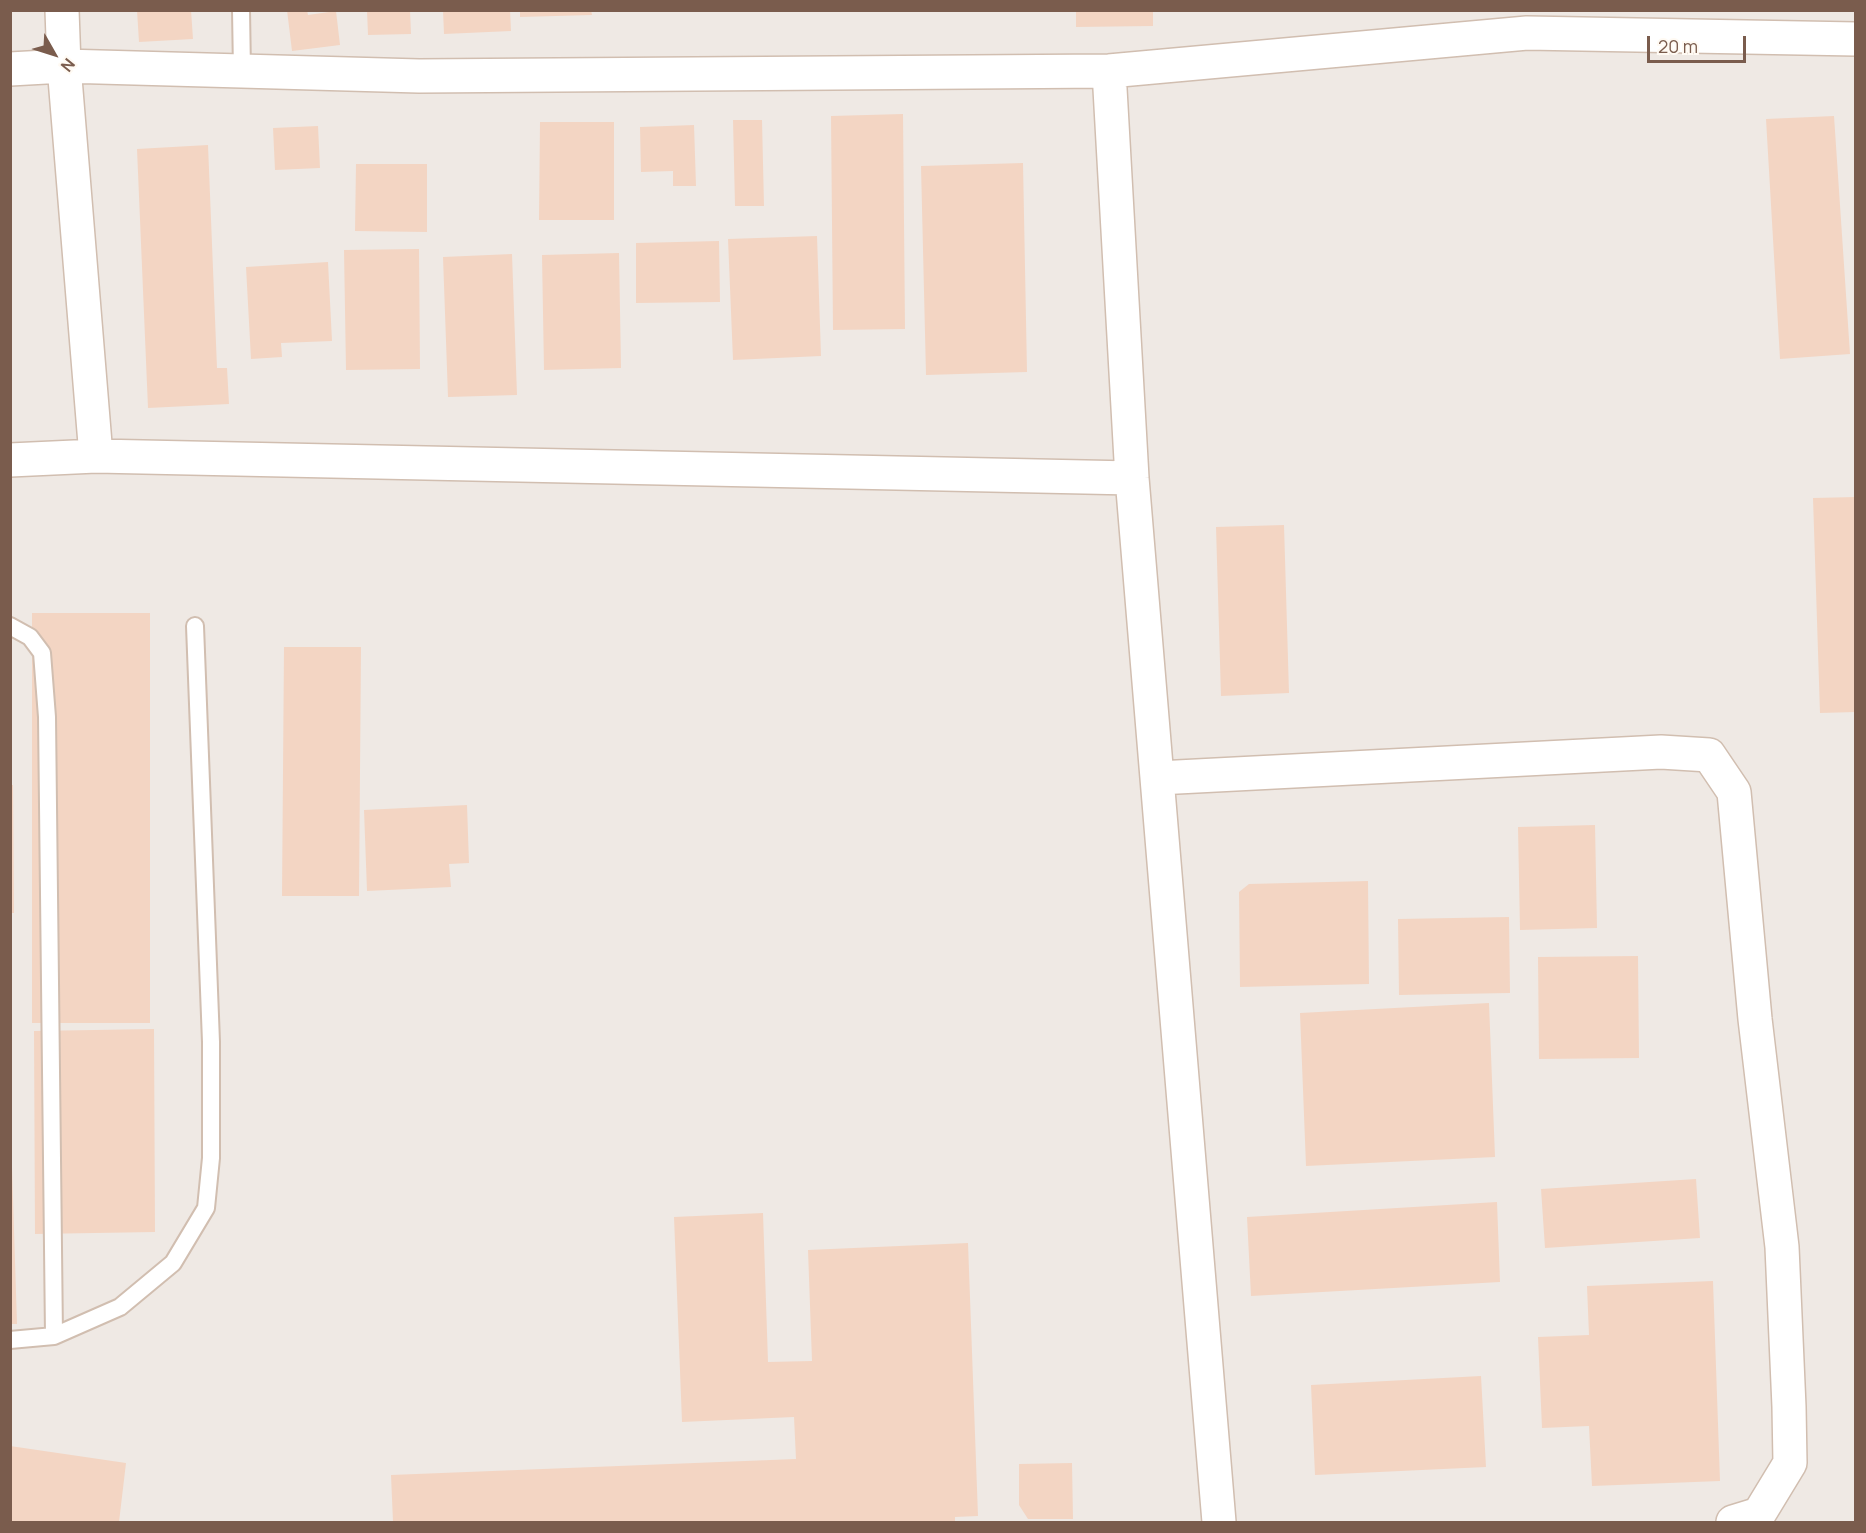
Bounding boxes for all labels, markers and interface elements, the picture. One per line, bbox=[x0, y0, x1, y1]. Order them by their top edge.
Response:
north arrow bbox=[24, 24, 84, 84]
scale bar bbox=[1650, 24, 1749, 62]
text: 20 m bbox=[1658, 34, 1698, 58]
text: N bbox=[56, 54, 80, 77]

